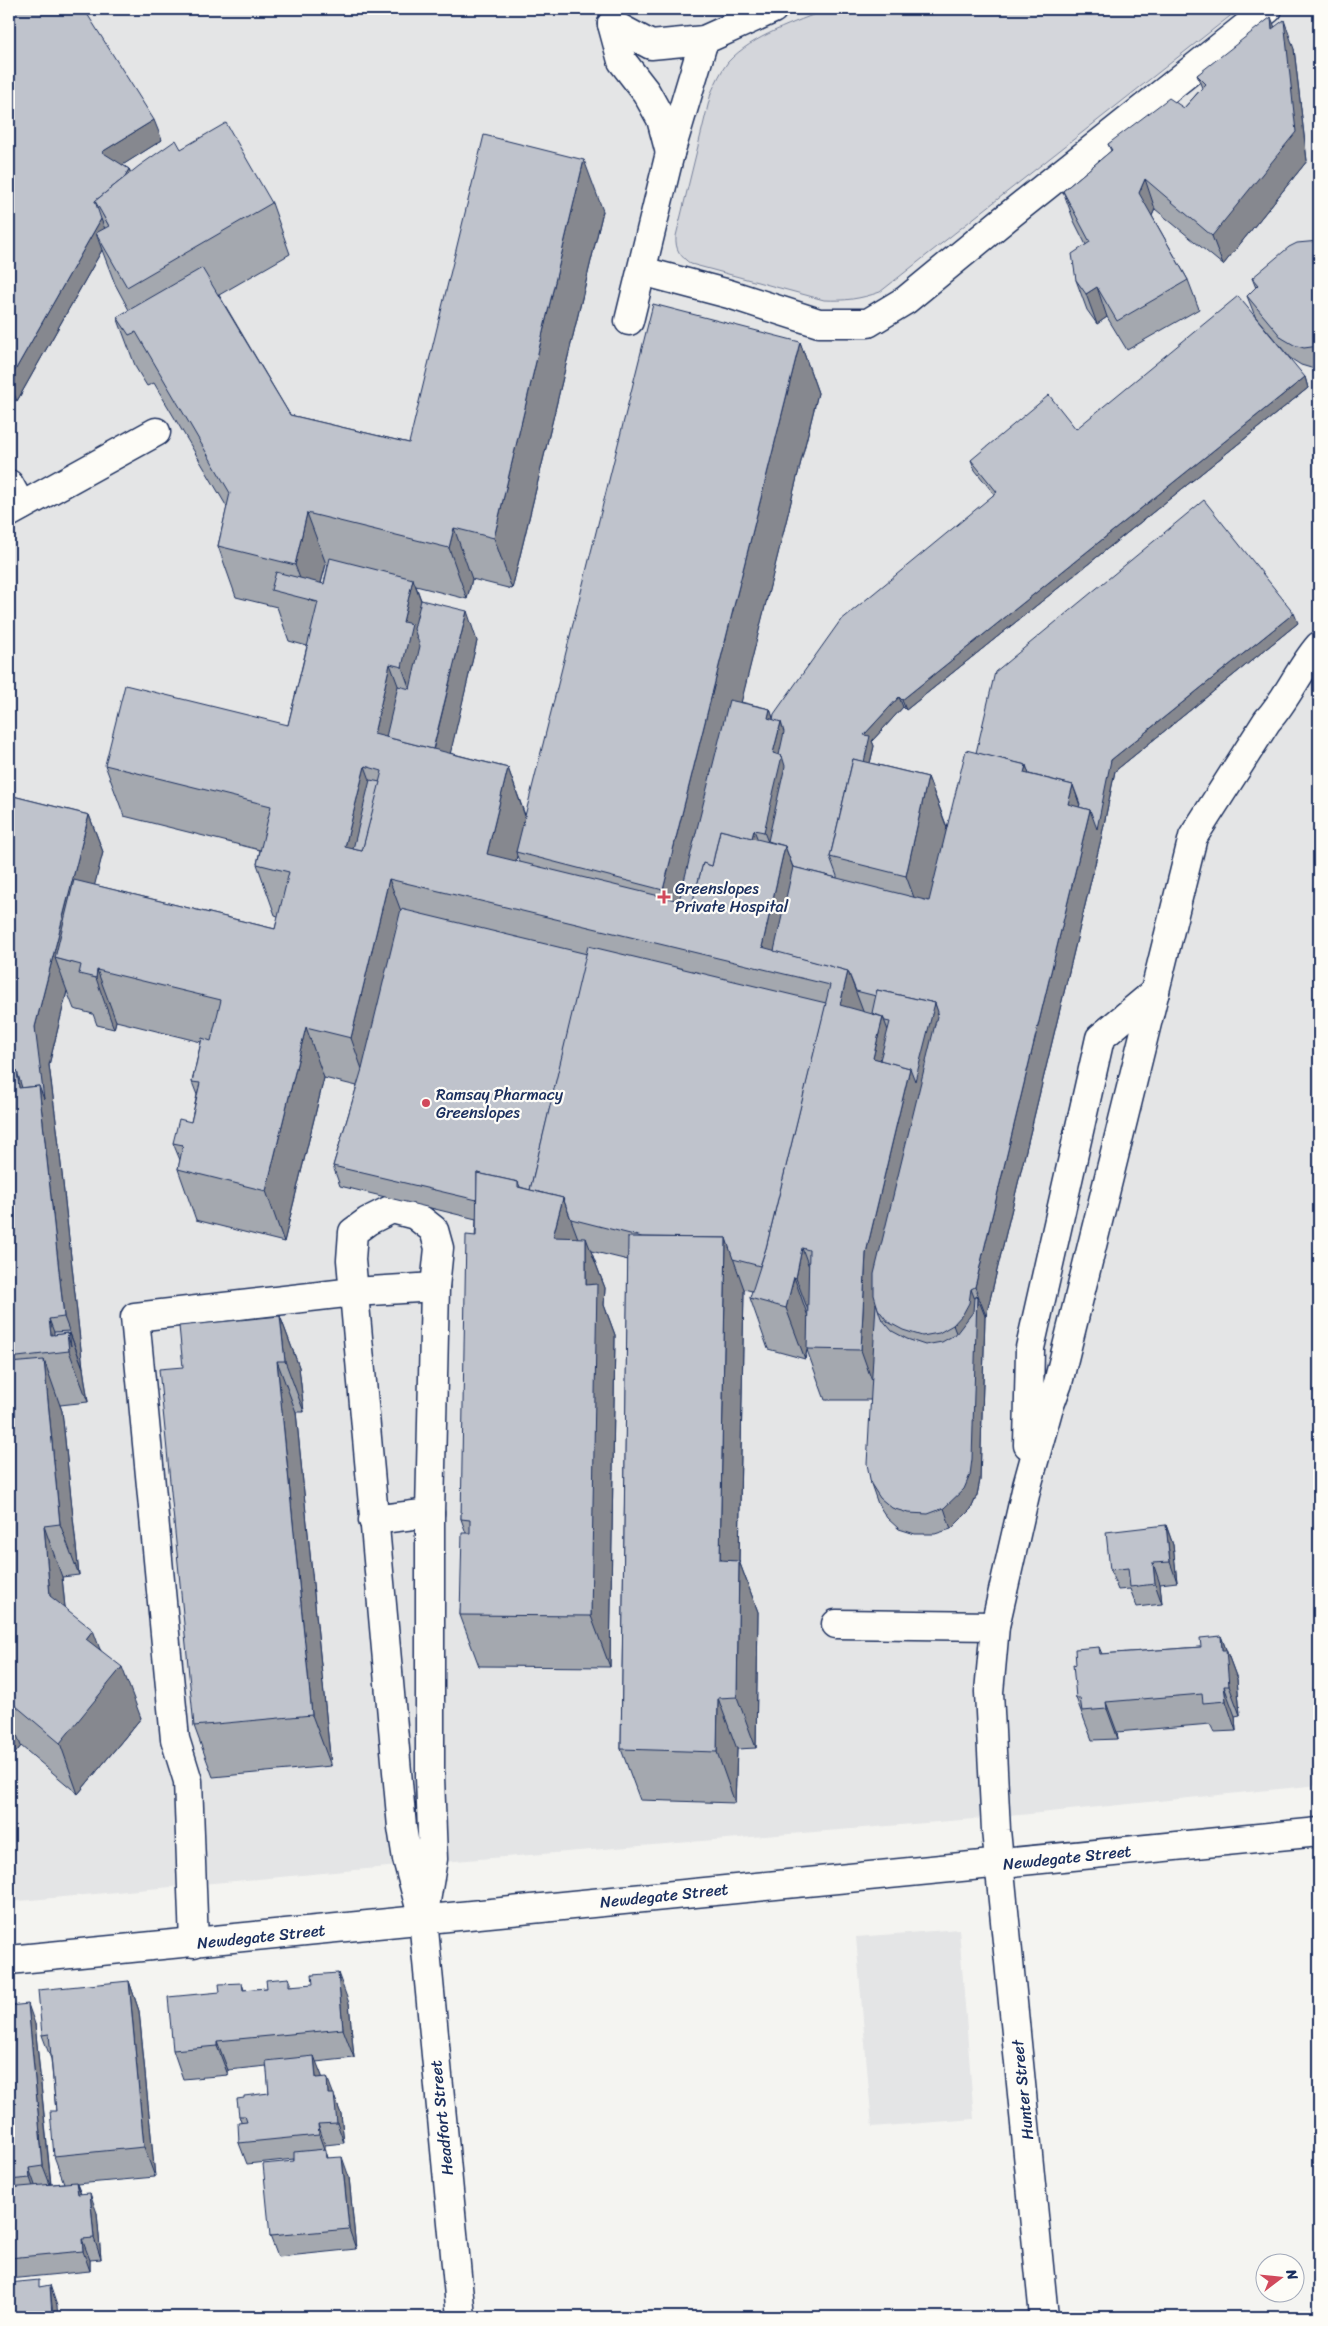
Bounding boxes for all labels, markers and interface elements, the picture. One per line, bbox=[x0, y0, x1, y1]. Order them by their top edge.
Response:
place label: Greenslopes Private Hospital bbox=[675, 874, 789, 921]
marker: Greenslopes Private Hospital bbox=[657, 890, 671, 904]
place label: Ramsay Pharmacy Greenslopes bbox=[436, 1080, 564, 1127]
marker: Ramsay Pharmacy Greenslopes bbox=[420, 1097, 432, 1109]
street label: Newdegate Street bbox=[1001, 1836, 1133, 1879]
street label: Newdegate Street bbox=[598, 1874, 730, 1917]
street label: Newdegate Street bbox=[195, 1915, 327, 1958]
street label: Hunter Street bbox=[1003, 2038, 1042, 2141]
street label: Headfort Street bbox=[421, 2059, 462, 2177]
north arrow bbox=[1256, 2254, 1306, 2304]
text: N bbox=[1278, 2265, 1305, 2283]

